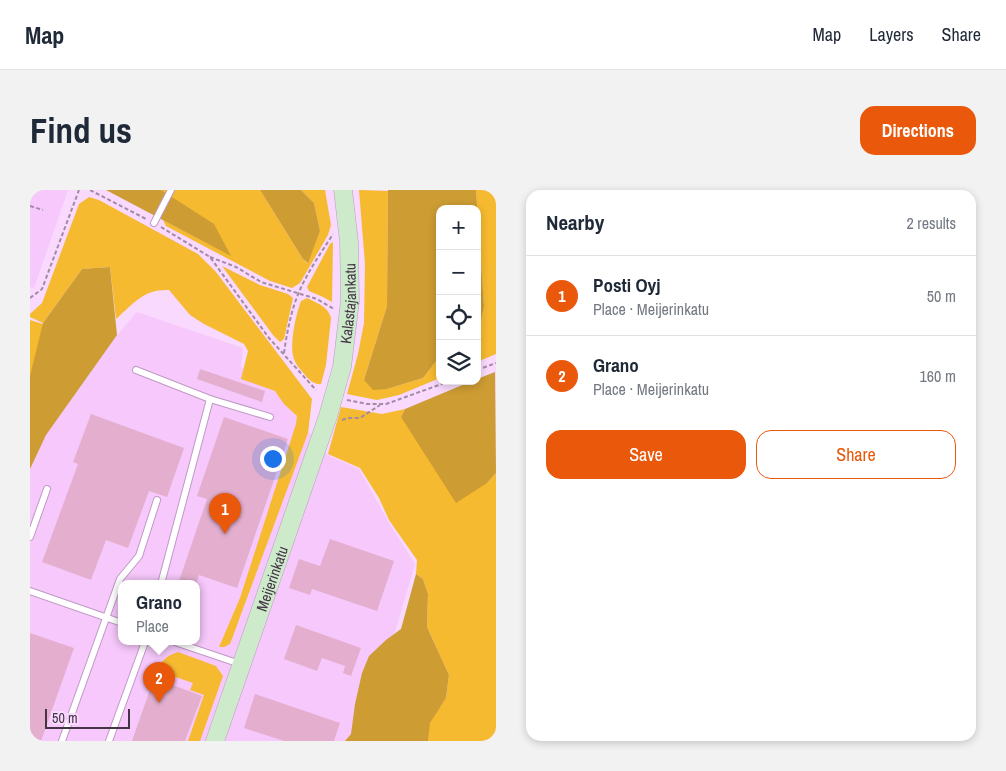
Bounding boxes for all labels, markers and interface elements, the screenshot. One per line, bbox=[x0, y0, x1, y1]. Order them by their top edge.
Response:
text: Map bbox=[25, 19, 64, 51]
text: Map bbox=[813, 22, 841, 47]
text: Layers bbox=[869, 22, 914, 47]
text: Share bbox=[942, 22, 981, 47]
button: Directions bbox=[860, 106, 976, 155]
text: Find us bbox=[30, 107, 132, 154]
map controls bbox=[436, 205, 481, 385]
button: + bbox=[436, 205, 481, 250]
text: Nearby bbox=[546, 208, 604, 237]
text: 2 results bbox=[906, 212, 956, 234]
button: − bbox=[436, 250, 481, 295]
street label: Kalastajankatu bbox=[334, 263, 361, 345]
text: Posti Oyj bbox=[593, 272, 661, 298]
text: 1 bbox=[558, 285, 566, 307]
text: 50 m bbox=[927, 285, 956, 307]
button: locate bbox=[436, 295, 481, 340]
text: Place · Meijerinkatu bbox=[593, 298, 709, 320]
button: layers bbox=[436, 340, 481, 385]
text: Grano bbox=[593, 352, 639, 378]
text: 2 bbox=[558, 365, 566, 387]
text: 160 m bbox=[920, 365, 956, 387]
text: Place · Meijerinkatu bbox=[593, 378, 709, 400]
button: Save bbox=[546, 430, 746, 479]
button: Share bbox=[756, 430, 956, 479]
your location bbox=[260, 446, 286, 472]
pin: 1 bbox=[209, 493, 241, 534]
street label: Meijerinkatu bbox=[250, 543, 293, 614]
popup bbox=[118, 580, 200, 645]
text: Grano bbox=[136, 589, 182, 615]
text: Place bbox=[136, 615, 169, 637]
pin: 2 bbox=[143, 662, 175, 703]
scale bar bbox=[45, 706, 130, 729]
text: 50 m bbox=[52, 709, 78, 727]

